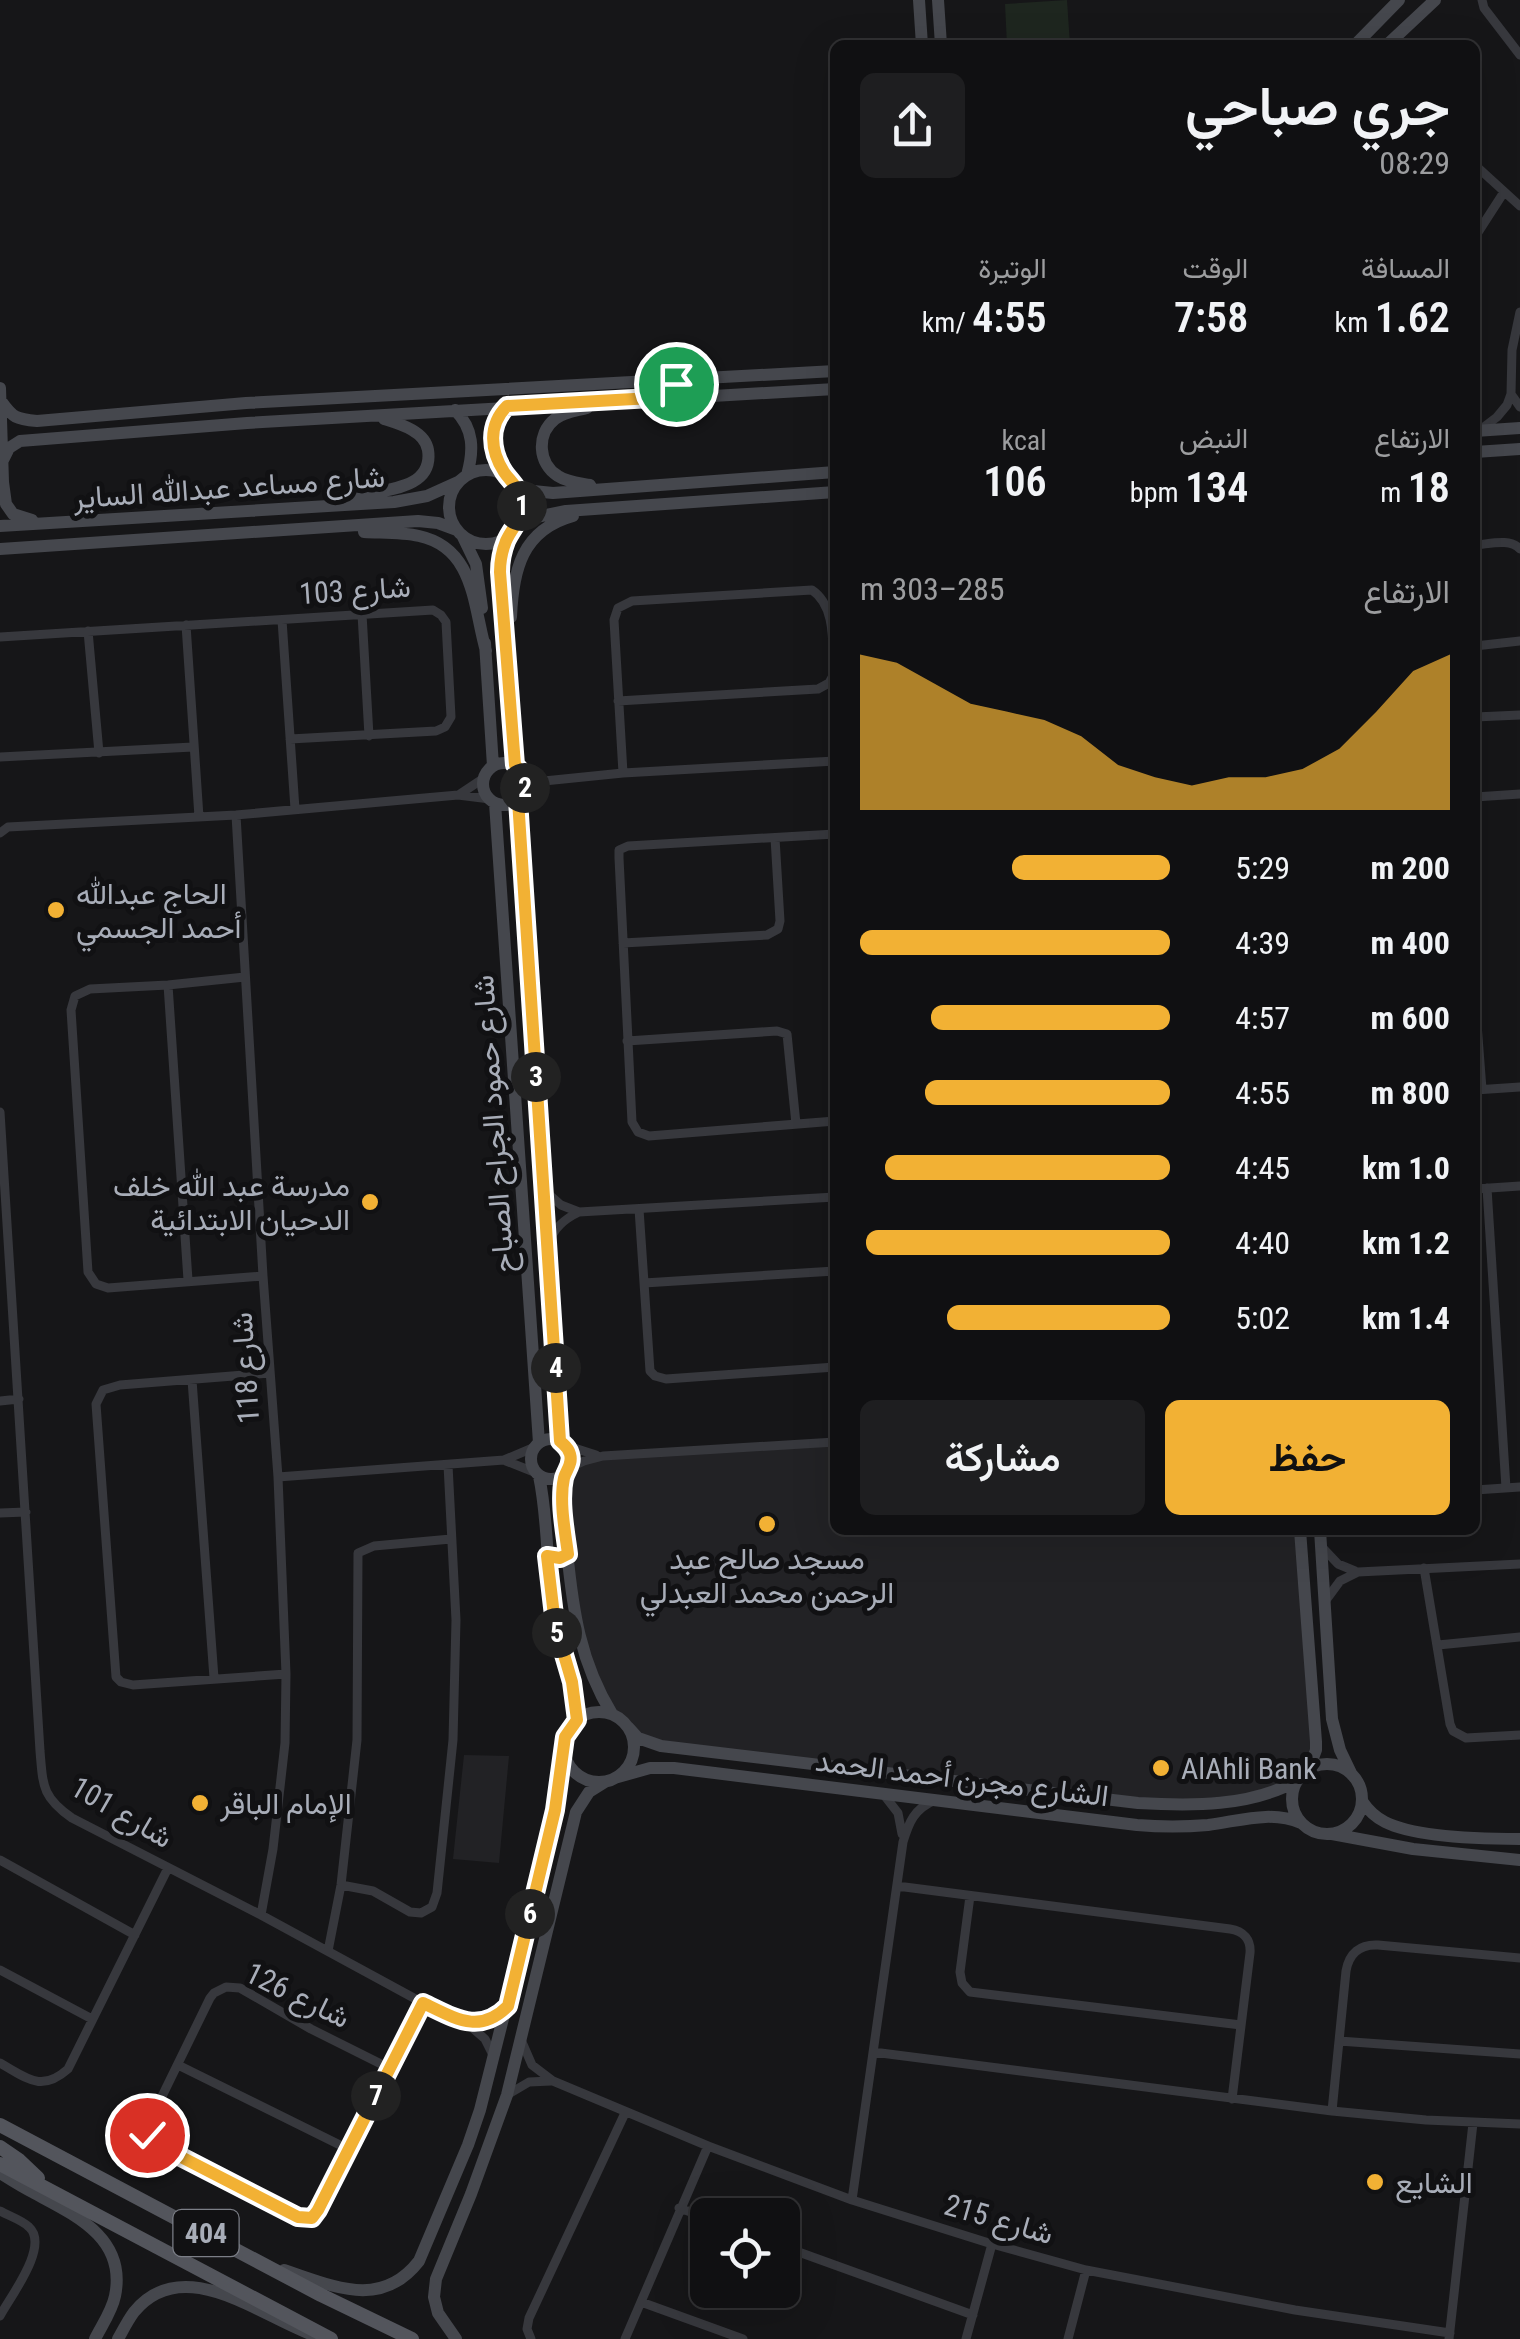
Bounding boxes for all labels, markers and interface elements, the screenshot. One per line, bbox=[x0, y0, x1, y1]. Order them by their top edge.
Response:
button: share bbox=[860, 73, 965, 178]
text: جري صباحي bbox=[1185, 74, 1450, 138]
text: 08:29 bbox=[1379, 144, 1450, 182]
text: الوتيرة bbox=[978, 252, 1047, 285]
text: الوقت bbox=[1183, 252, 1248, 285]
text: المسافة bbox=[1361, 252, 1450, 285]
text: 4:55 bbox=[972, 293, 1047, 342]
text: 7:58 bbox=[1174, 293, 1248, 342]
text: 1.62 bbox=[1375, 293, 1450, 342]
text: /km bbox=[922, 306, 972, 339]
text: km bbox=[1335, 306, 1375, 339]
pin bbox=[634, 342, 719, 427]
icon: arrive bbox=[649, 357, 704, 412]
text: النبض bbox=[1179, 422, 1248, 455]
text: الارتفاع bbox=[1374, 422, 1450, 455]
text: kcal bbox=[1002, 424, 1047, 457]
text: 106 bbox=[983, 457, 1047, 506]
street label: شارع مساعد عبدالله الساير bbox=[71, 459, 386, 518]
text: 134 bbox=[1185, 463, 1248, 512]
text: 18 bbox=[1408, 463, 1450, 512]
text: bpm bbox=[1130, 476, 1185, 509]
text: m bbox=[1380, 476, 1408, 509]
pin: 1 bbox=[497, 481, 547, 531]
text: 1 bbox=[515, 489, 529, 522]
street label: شارع 103 bbox=[298, 569, 412, 614]
text: 285–303 m bbox=[860, 570, 1005, 608]
text: الارتفاع bbox=[1363, 573, 1450, 611]
pin: 2 bbox=[500, 763, 550, 813]
text: 2 bbox=[518, 771, 532, 804]
text: 5:29 bbox=[1235, 849, 1290, 887]
text: 200 m bbox=[1370, 849, 1450, 887]
place label: الحاج عبدالله أحمد الجسمي bbox=[76, 876, 242, 952]
marker: الحاج عبدالله أحمد الجسمي bbox=[45, 899, 67, 921]
text: 4:39 bbox=[1235, 924, 1290, 962]
text: 400 m bbox=[1370, 924, 1450, 962]
street label: شارع حمود الجراح الصباح bbox=[465, 974, 524, 1274]
text: 4:57 bbox=[1235, 999, 1290, 1037]
text: 600 m bbox=[1370, 999, 1450, 1037]
pin: 3 bbox=[511, 1052, 561, 1102]
text: 3 bbox=[529, 1060, 543, 1093]
text: 4:55 bbox=[1235, 1074, 1290, 1112]
text: 800 m bbox=[1370, 1074, 1450, 1112]
text: 4:45 bbox=[1235, 1149, 1290, 1187]
text: 1.0 km bbox=[1362, 1149, 1450, 1187]
place label: مدرسة عبد الله خلف الدحيان الابتدائية bbox=[113, 1168, 350, 1237]
marker: مدرسة عبد الله خلف الدحيان الابتدائية bbox=[359, 1191, 381, 1213]
text: 4:40 bbox=[1235, 1224, 1290, 1262]
text: 1.2 km bbox=[1362, 1224, 1450, 1262]
text: 5:02 bbox=[1235, 1299, 1290, 1337]
text: 1.4 km bbox=[1362, 1299, 1450, 1337]
street label: شارع 118 bbox=[224, 1311, 269, 1425]
pin: 4 bbox=[531, 1343, 581, 1393]
text: 4 bbox=[549, 1351, 563, 1384]
button: مشاركة bbox=[860, 1400, 1145, 1515]
button: حفظ bbox=[1165, 1400, 1450, 1515]
marker: مسجد صالح عبد الرحمن محمد العبدلي bbox=[756, 1513, 778, 1535]
place label: مسجد صالح عبد الرحمن محمد العبدلي bbox=[640, 1541, 894, 1617]
pin: 5 bbox=[532, 1608, 582, 1658]
text: 5 bbox=[550, 1616, 564, 1649]
street label: الشارع مجرن أحمد الحمد bbox=[813, 1743, 1111, 1816]
place label: AlAhli Bank bbox=[1181, 1751, 1317, 1786]
marker: AlAhli Bank bbox=[1150, 1757, 1172, 1779]
street label: شارع 101 bbox=[63, 1769, 179, 1858]
place label: الإمام الباقر bbox=[219, 1786, 352, 1823]
marker: الإمام الباقر bbox=[189, 1792, 211, 1814]
pin: 6 bbox=[505, 1889, 555, 1939]
text: 6 bbox=[523, 1897, 537, 1930]
street label: شارع 126 bbox=[239, 1955, 356, 2038]
pin: 7 bbox=[351, 2071, 401, 2121]
text: 7 bbox=[369, 2079, 383, 2112]
pin bbox=[105, 2093, 190, 2178]
icon: check bbox=[120, 2108, 175, 2163]
place label: الشايع bbox=[1395, 2165, 1473, 2203]
marker: الشايع bbox=[1364, 2171, 1386, 2193]
street label: شارع 215 bbox=[940, 2187, 1057, 2254]
map controls bbox=[690, 2198, 800, 2308]
button: locate bbox=[690, 2198, 800, 2308]
road number: 404 bbox=[174, 2210, 238, 2256]

